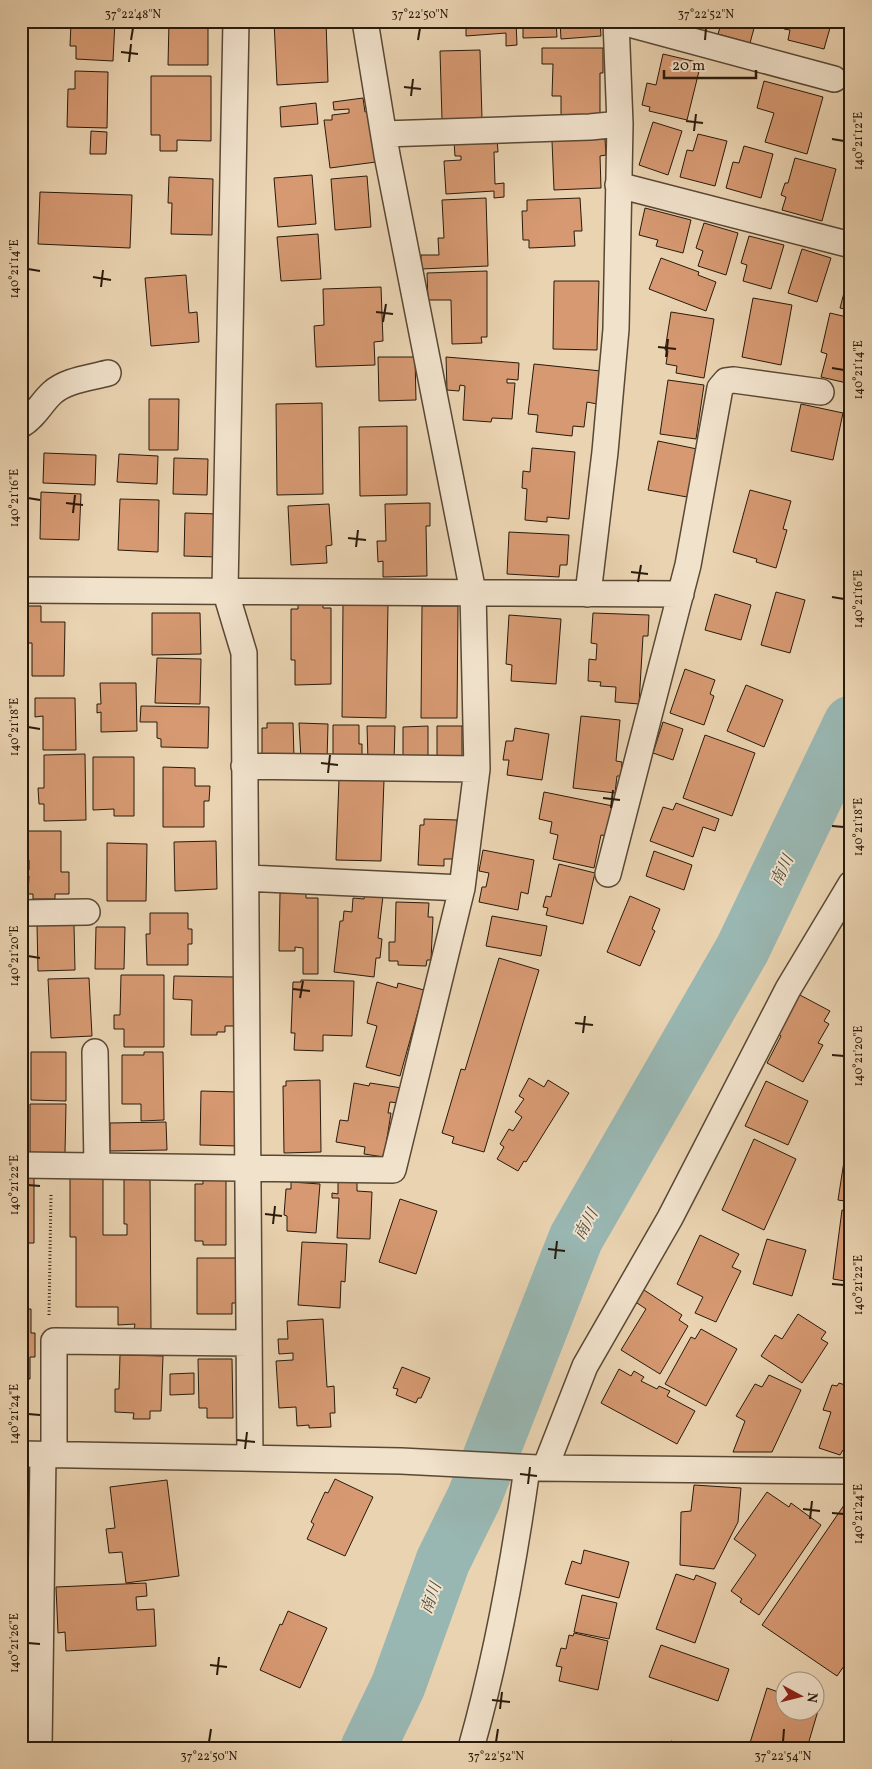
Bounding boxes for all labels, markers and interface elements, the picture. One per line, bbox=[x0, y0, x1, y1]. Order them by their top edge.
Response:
text: 37°22'48"N bbox=[105, 7, 161, 23]
text: 37°22'50"N bbox=[392, 7, 449, 23]
text: 37°22'52"N bbox=[678, 7, 734, 23]
scale bar bbox=[664, 48, 757, 80]
text: 20 m bbox=[672, 56, 705, 77]
text: 140°21'12"E bbox=[851, 112, 867, 170]
text: 140°21'14"E bbox=[7, 239, 23, 299]
text: 140°21'14"E bbox=[851, 340, 867, 400]
text: 140°21'16"E bbox=[7, 469, 23, 527]
text: 140°21'16"E bbox=[851, 570, 867, 628]
text: 140°21'18"E bbox=[7, 698, 23, 756]
text: 140°21'18"E bbox=[851, 798, 867, 856]
water label: 南川 bbox=[766, 850, 801, 890]
text: 140°21'20"E bbox=[7, 926, 23, 986]
text: 140°21'20"E bbox=[851, 1026, 867, 1086]
text: 140°21'22"E bbox=[7, 1155, 23, 1215]
water label: 南川 bbox=[569, 1204, 605, 1244]
text: 140°21'22"E bbox=[851, 1255, 867, 1315]
text: 140°21'24"E bbox=[7, 1384, 23, 1444]
text: 140°21'24"E bbox=[851, 1484, 867, 1544]
water label: 南川 bbox=[416, 1578, 448, 1617]
text: 140°21'26"E bbox=[7, 1613, 23, 1673]
north arrow bbox=[774, 1672, 824, 1722]
text: N bbox=[801, 1691, 821, 1704]
text: 37°22'50"N bbox=[181, 1749, 238, 1765]
text: 37°22'52"N bbox=[468, 1749, 524, 1765]
text: 37°22'54"N bbox=[755, 1749, 812, 1765]

